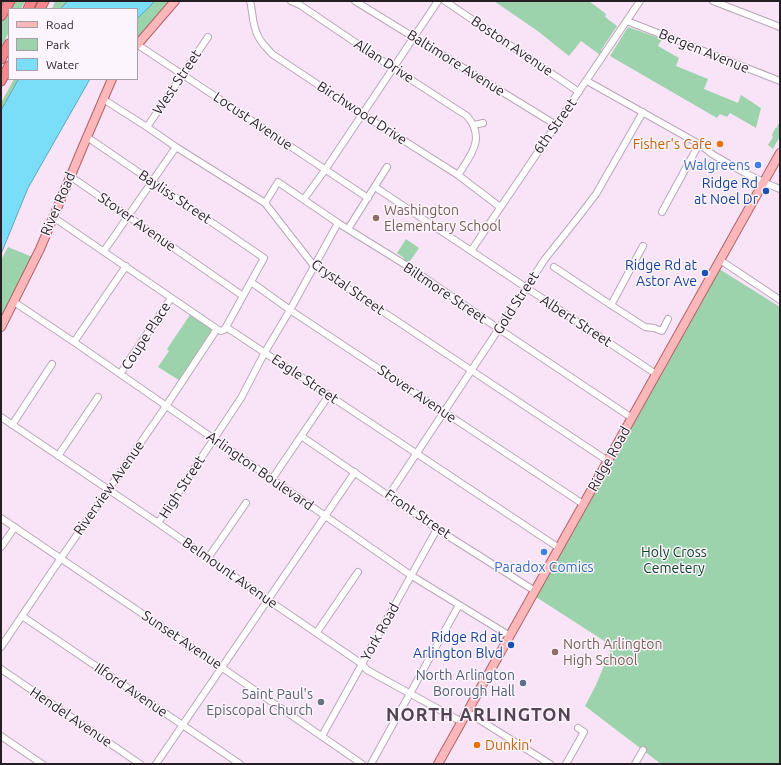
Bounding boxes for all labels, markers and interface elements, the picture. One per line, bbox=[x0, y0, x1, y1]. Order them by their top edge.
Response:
legend bbox=[8, 8, 138, 80]
street label: Boston Avenue bbox=[468, 12, 556, 80]
text: Road bbox=[46, 18, 74, 31]
street label: Bergen Avenue bbox=[656, 25, 752, 77]
street label: Baltimore Avenue bbox=[404, 26, 508, 100]
street label: Allan Drive bbox=[351, 35, 417, 87]
text: Park bbox=[46, 38, 70, 51]
street label: West Street bbox=[149, 46, 205, 118]
text: Water bbox=[46, 58, 79, 71]
street label: Birchwood Drive bbox=[314, 78, 410, 148]
street label: Locust Avenue bbox=[210, 88, 296, 154]
street label: 6th Street bbox=[530, 95, 580, 157]
place label: Fisher's Cafe bbox=[633, 136, 712, 152]
marker: Fisher's Cafe bbox=[715, 139, 725, 149]
place label: Walgreens bbox=[684, 157, 750, 173]
marker: Walgreens bbox=[753, 160, 763, 170]
street label: Bayliss Street bbox=[135, 166, 215, 228]
street label: River Road bbox=[37, 170, 79, 238]
place label: Ridge Rd at Noel Dr bbox=[694, 175, 758, 208]
marker: Ridge Rd at Noel Dr bbox=[761, 186, 771, 196]
street label: Stover Avenue bbox=[95, 189, 179, 255]
place label: Washington Elementary School bbox=[384, 202, 501, 234]
marker: Washington Elementary School bbox=[371, 213, 381, 223]
street label: Crystal Street bbox=[308, 256, 388, 318]
place label: Ridge Rd at Astor Ave bbox=[625, 257, 697, 290]
street label: Biltmore Street bbox=[400, 259, 490, 327]
street label: Gold Street bbox=[489, 268, 543, 338]
marker: Ridge Rd at Astor Ave bbox=[700, 268, 710, 278]
street label: Albert Street bbox=[537, 292, 615, 350]
street label: Coupe Place bbox=[118, 299, 174, 373]
street label: Eagle Street bbox=[268, 351, 342, 407]
street label: Stover Avenue bbox=[375, 362, 459, 426]
street label: Ridge Road bbox=[584, 424, 634, 494]
street label: Arlington Boulevard bbox=[203, 428, 317, 514]
street label: Riverview Avenue bbox=[70, 438, 148, 538]
street label: High Street bbox=[155, 452, 209, 522]
street label: Front Street bbox=[382, 486, 454, 542]
street label: Belmount Avenue bbox=[179, 534, 281, 612]
park label: Holy Cross Cemetery bbox=[641, 544, 707, 576]
marker: Paradox Comics bbox=[539, 547, 549, 557]
place label: Paradox Comics bbox=[494, 559, 594, 575]
street label: York Road bbox=[357, 600, 403, 664]
street label: Sunset Avenue bbox=[139, 607, 225, 673]
place label: Ridge Rd at Arlington Blvd bbox=[413, 629, 503, 662]
place label: North Arlington High School bbox=[563, 636, 662, 668]
marker: Ridge Rd at Arlington Blvd bbox=[506, 640, 516, 650]
marker: North Arlington High School bbox=[550, 647, 560, 657]
street label: Ilford Avenue bbox=[91, 659, 171, 721]
place label: North Arlington Borough Hall bbox=[416, 667, 515, 700]
marker: North Arlington Borough Hall bbox=[518, 678, 528, 688]
street label: Hendel Avenue bbox=[27, 683, 115, 751]
place label: Saint Paul's Episcopal Church bbox=[206, 686, 313, 718]
marker: Saint Paul's Episcopal Church bbox=[316, 697, 326, 707]
district label: NORTH ARLINGTON bbox=[386, 704, 572, 726]
place label: Dunkin' bbox=[485, 737, 532, 753]
marker: Dunkin' bbox=[472, 740, 482, 750]

